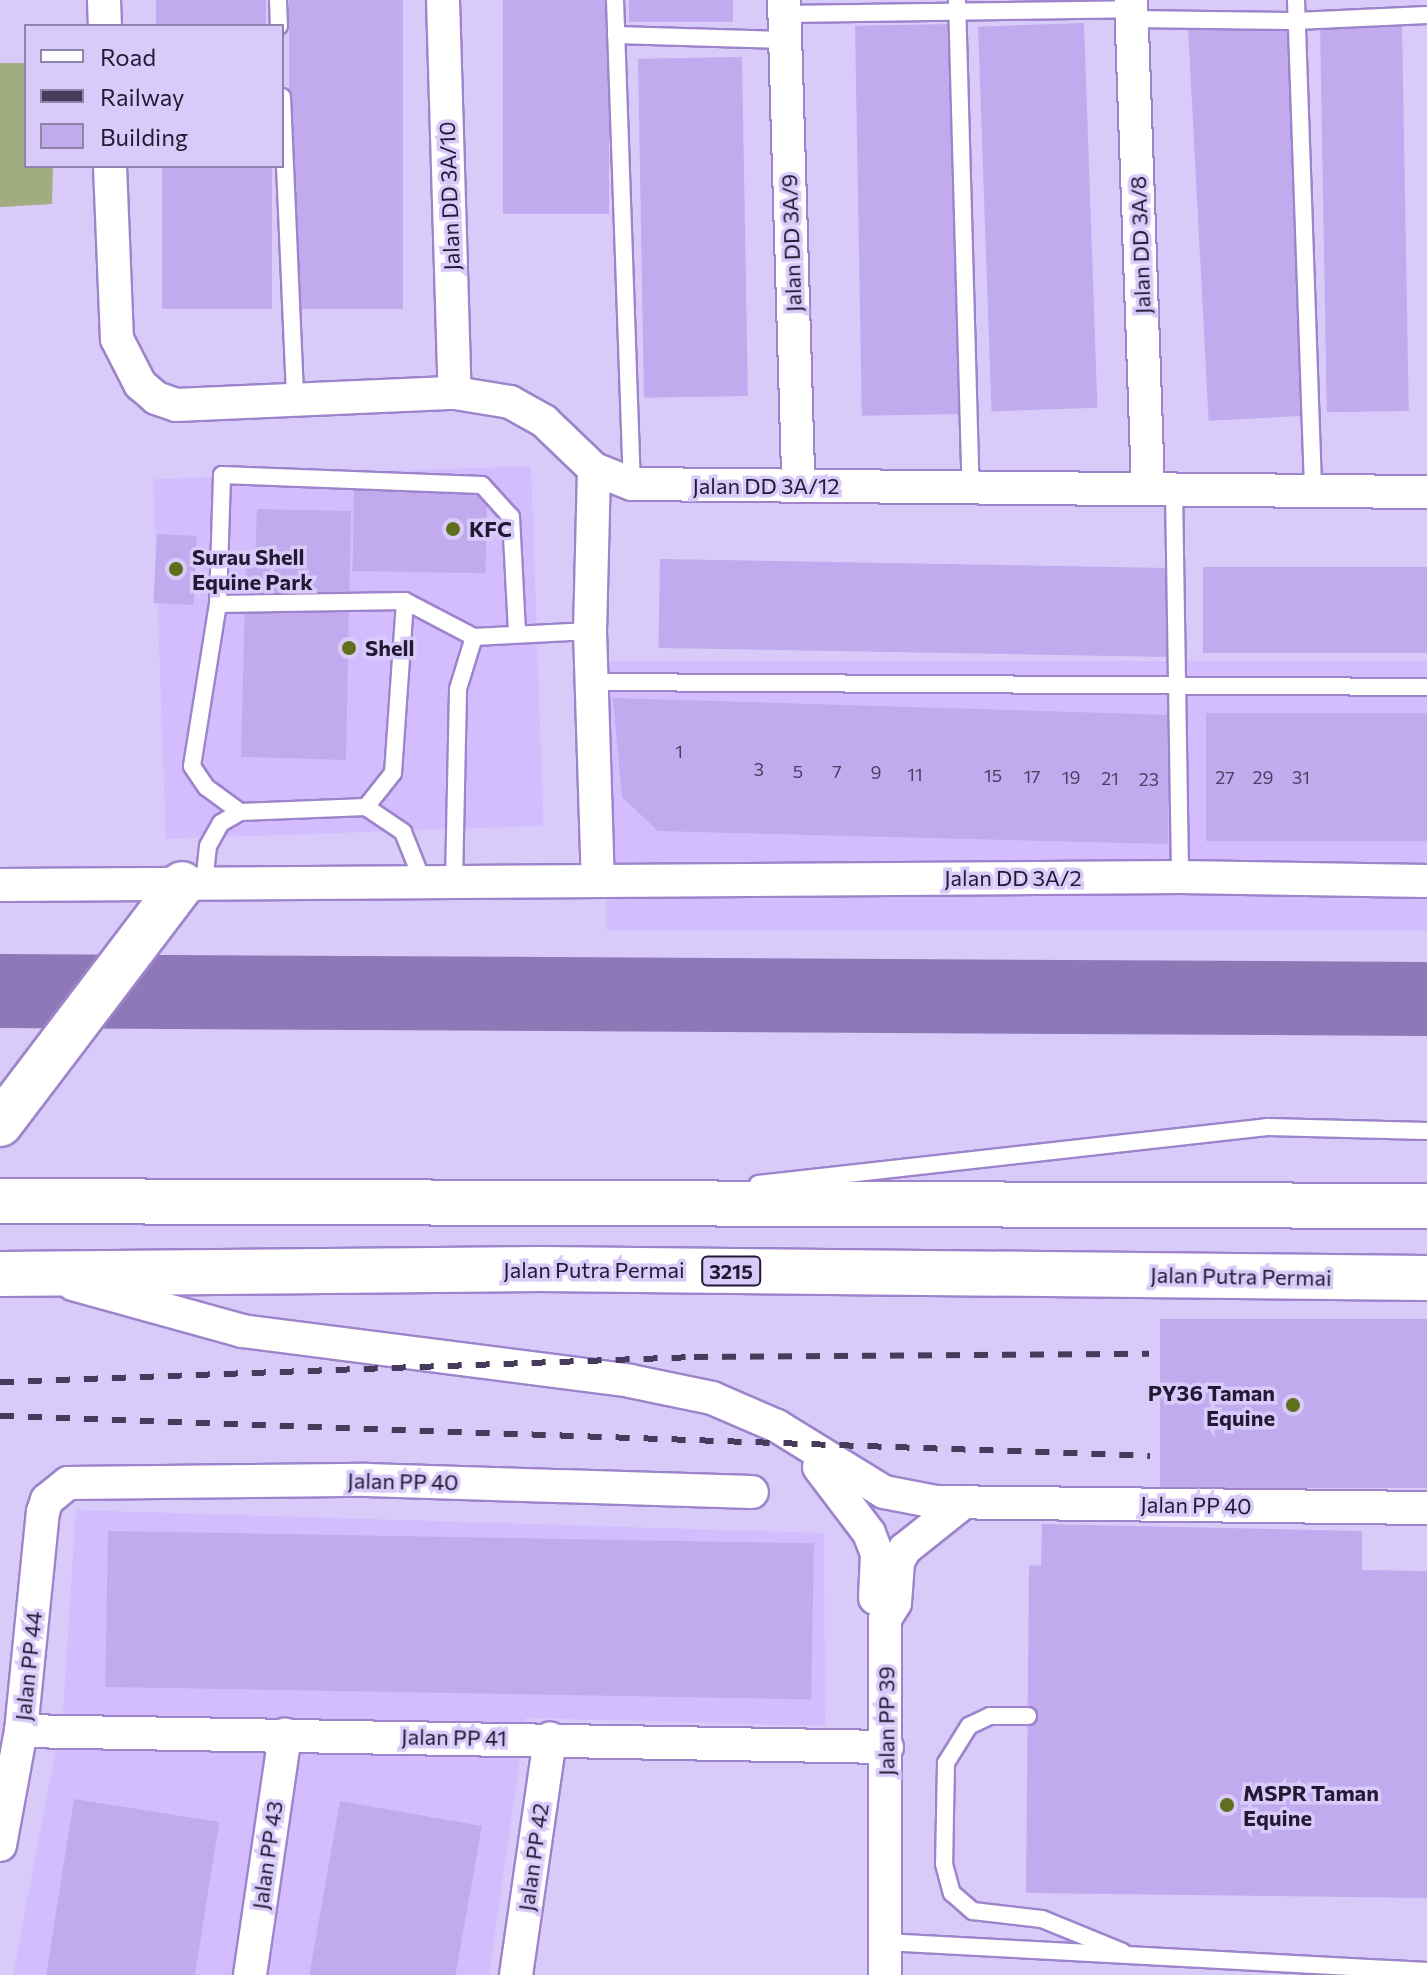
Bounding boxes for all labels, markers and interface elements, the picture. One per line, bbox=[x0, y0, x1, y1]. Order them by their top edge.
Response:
legend bbox=[24, 24, 284, 168]
text: Road bbox=[100, 42, 156, 71]
text: Railway bbox=[100, 82, 185, 111]
street label: Jalan DD 3A/10 bbox=[433, 121, 465, 271]
text: Building bbox=[100, 122, 188, 151]
street label: Jalan DD 3A/9 bbox=[775, 173, 807, 313]
street label: Jalan DD 3A/8 bbox=[1124, 175, 1156, 315]
street label: Jalan DD 3A/12 bbox=[692, 473, 840, 499]
place label: KFC bbox=[469, 516, 512, 542]
marker: KFC bbox=[444, 520, 462, 538]
place label: Surau Shell Equine Park bbox=[192, 543, 313, 594]
marker: Surau Shell Equine Park bbox=[167, 560, 185, 578]
place label: Shell bbox=[365, 635, 415, 661]
marker: Shell bbox=[340, 639, 358, 657]
house number: 1 bbox=[675, 740, 683, 762]
house number: 3 bbox=[754, 758, 764, 780]
house number: 5 bbox=[793, 760, 803, 782]
house number: 7 bbox=[832, 760, 842, 782]
house number: 9 bbox=[871, 761, 881, 783]
house number: 11 bbox=[907, 763, 923, 785]
house number: 15 bbox=[984, 764, 1002, 786]
house number: 17 bbox=[1023, 765, 1041, 787]
house number: 19 bbox=[1062, 766, 1080, 788]
house number: 27 bbox=[1215, 766, 1235, 788]
house number: 29 bbox=[1253, 766, 1273, 788]
house number: 31 bbox=[1292, 766, 1310, 788]
house number: 21 bbox=[1101, 767, 1119, 789]
house number: 23 bbox=[1139, 768, 1159, 790]
street label: Jalan DD 3A/2 bbox=[944, 865, 1082, 891]
road number: 3215 bbox=[701, 1255, 761, 1287]
street label: Jalan Putra Permai bbox=[503, 1257, 685, 1283]
street label: Jalan Putra Permai bbox=[1150, 1261, 1332, 1291]
place label: PY36 Taman Equine bbox=[1148, 1379, 1275, 1430]
marker: PY36 Taman Equine bbox=[1282, 1394, 1304, 1416]
street label: Jalan PP 40 bbox=[347, 1467, 459, 1495]
street label: Jalan PP 40 bbox=[1140, 1491, 1252, 1519]
street label: Jalan PP 44 bbox=[9, 1610, 47, 1722]
street label: Jalan PP 39 bbox=[873, 1666, 899, 1776]
street label: Jalan PP 41 bbox=[401, 1723, 507, 1751]
place label: MSPR Taman Equine bbox=[1243, 1779, 1379, 1830]
marker: MSPR Taman Equine bbox=[1218, 1796, 1236, 1814]
street label: Jalan PP 43 bbox=[246, 1799, 288, 1911]
street label: Jalan PP 42 bbox=[512, 1801, 554, 1913]

